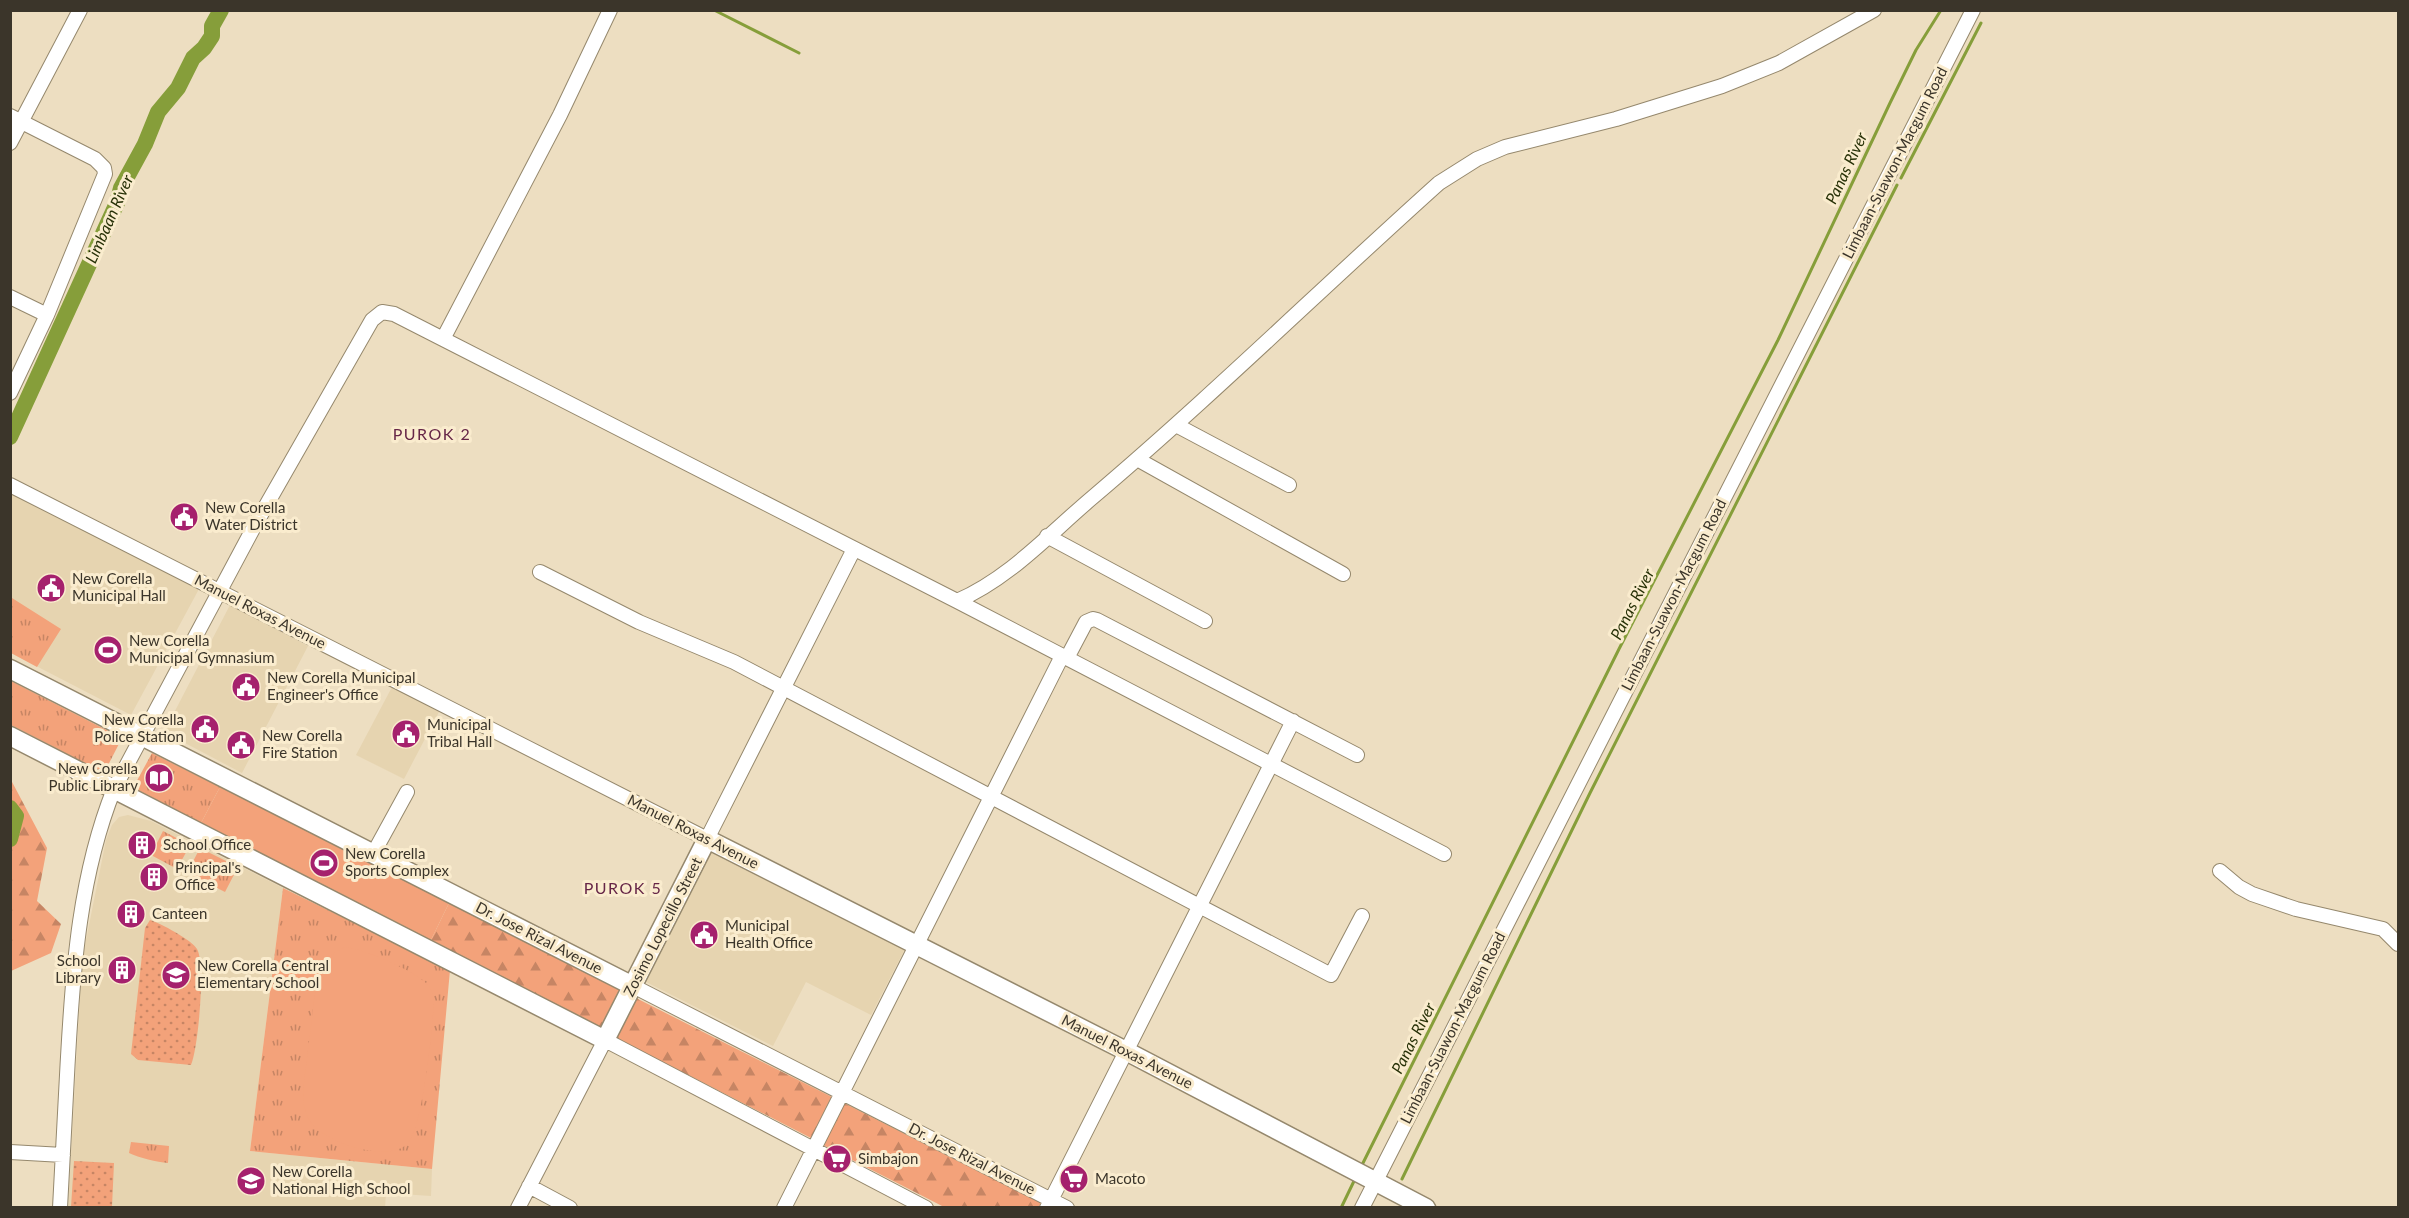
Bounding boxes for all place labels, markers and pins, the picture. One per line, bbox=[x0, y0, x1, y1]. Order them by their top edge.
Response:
place label: New Corella Water District bbox=[205, 498, 298, 533]
public building icon: New Corella Water District bbox=[168, 501, 200, 533]
place label: New Corella Municipal Hall bbox=[72, 569, 166, 604]
public building icon: New Corella Municipal Hall bbox=[35, 572, 67, 604]
place label: New Corella Municipal Gymnasium bbox=[129, 631, 275, 666]
sports icon: New Corella Municipal Gymnasium bbox=[92, 634, 124, 666]
place label: New Corella Municipal Engineer's Office bbox=[267, 668, 416, 703]
public building icon: New Corella Municipal Engineer's Office bbox=[230, 671, 262, 703]
place label: New Corella Police Station bbox=[94, 710, 184, 745]
public building icon: New Corella Police Station bbox=[189, 713, 221, 745]
place label: Municipal Tribal Hall bbox=[427, 715, 492, 750]
public building icon: Municipal Tribal Hall bbox=[390, 718, 422, 750]
place label: New Corella Fire Station bbox=[262, 726, 342, 761]
public building icon: New Corella Fire Station bbox=[225, 729, 257, 761]
place label: New Corella Public Library bbox=[48, 759, 138, 794]
library icon: New Corella Public Library bbox=[143, 762, 175, 794]
building icon: School Office bbox=[126, 829, 158, 861]
place label: School Office bbox=[163, 835, 251, 853]
place label: New Corella Sports Complex bbox=[345, 844, 450, 879]
sports icon: New Corella Sports Complex bbox=[308, 847, 340, 879]
place label: Principal's Office bbox=[175, 858, 241, 893]
building icon: Principal's Office bbox=[138, 861, 170, 893]
building icon: Canteen bbox=[115, 898, 147, 930]
place label: Canteen bbox=[152, 904, 207, 922]
place label: Municipal Health Office bbox=[725, 916, 813, 951]
public building icon: Municipal Health Office bbox=[688, 919, 720, 951]
place label: School Library bbox=[55, 951, 101, 986]
building icon: School Library bbox=[106, 954, 138, 986]
place label: New Corella Central Elementary School bbox=[197, 956, 329, 991]
school or university icon: New Corella Central Elementary School bbox=[160, 959, 192, 991]
supermarket icon: Simbajon bbox=[821, 1143, 853, 1175]
place label: Simbajon bbox=[858, 1149, 918, 1167]
place label: New Corella National High School bbox=[272, 1162, 411, 1197]
supermarket icon: Macoto bbox=[1058, 1163, 1090, 1195]
school or university icon: New Corella National High School bbox=[235, 1165, 267, 1197]
place label: Macoto bbox=[1095, 1169, 1145, 1187]

